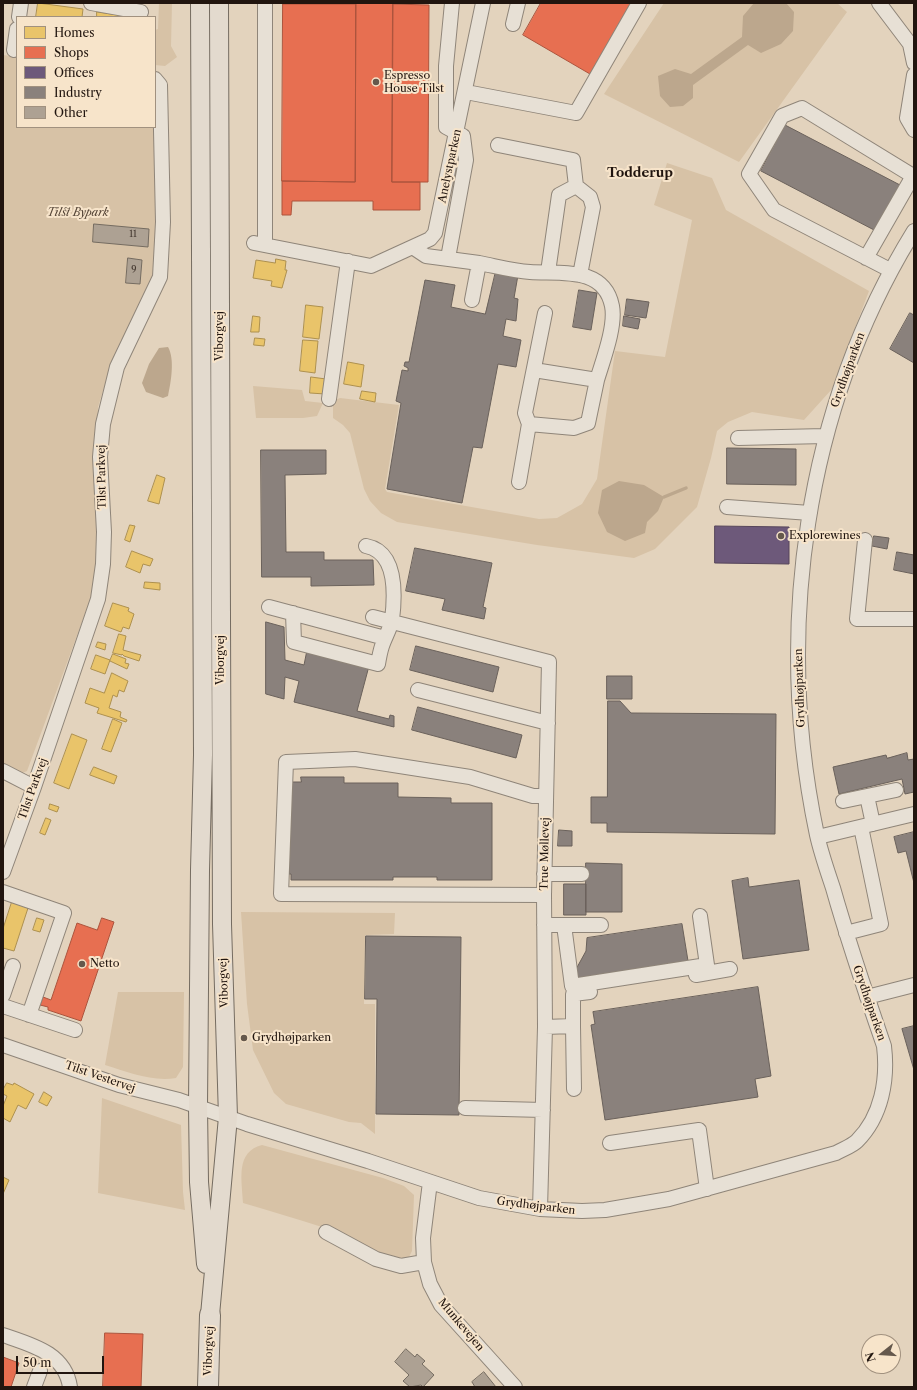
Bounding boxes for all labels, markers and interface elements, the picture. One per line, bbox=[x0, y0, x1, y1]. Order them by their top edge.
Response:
legend bbox=[16, 16, 156, 128]
text: Homes bbox=[54, 25, 94, 40]
text: Shops bbox=[54, 45, 89, 60]
text: Offices bbox=[54, 65, 94, 80]
place label: Espresso House Tilst bbox=[384, 69, 444, 95]
marker: Espresso House Tilst bbox=[371, 77, 381, 87]
text: Industry bbox=[54, 85, 102, 100]
text: Other bbox=[54, 105, 88, 120]
street label: Anelystparken bbox=[436, 128, 464, 204]
district label: Todderup bbox=[607, 165, 673, 181]
park label: Tilst Bypark bbox=[47, 206, 109, 220]
house number: 11 bbox=[129, 229, 137, 239]
house number: 9 bbox=[131, 264, 137, 274]
street label: Viborgvej bbox=[213, 311, 227, 361]
street label: Grydhøjparken bbox=[828, 331, 868, 409]
street label: Tilst Parkvej bbox=[95, 444, 109, 510]
place label: Explorewines bbox=[789, 529, 861, 543]
marker: Explorewines bbox=[776, 531, 786, 541]
street label: Viborgvej bbox=[214, 635, 228, 685]
street label: Grydhøjparken bbox=[792, 648, 808, 728]
street label: Tilst Parkvej bbox=[16, 756, 50, 822]
street label: True Møllevej bbox=[538, 817, 552, 891]
place label: Netto bbox=[90, 957, 119, 971]
street label: Viborgvej bbox=[217, 958, 231, 1008]
marker: Netto bbox=[77, 959, 87, 969]
street label: Grydhøjparken bbox=[850, 963, 888, 1043]
place label: Grydhøjparken bbox=[252, 1031, 331, 1045]
marker: Grydhøjparken bbox=[239, 1033, 249, 1043]
street label: Tilst Vestervej bbox=[63, 1059, 137, 1095]
street label: Grydhøjparken bbox=[496, 1195, 576, 1217]
street label: Munkevejen bbox=[435, 1296, 487, 1354]
street label: Viborgvej bbox=[202, 1326, 216, 1376]
north arrow bbox=[861, 1334, 901, 1374]
scale bar bbox=[18, 1348, 106, 1374]
text: N bbox=[862, 1351, 879, 1364]
text: 50 m bbox=[23, 1355, 52, 1370]

